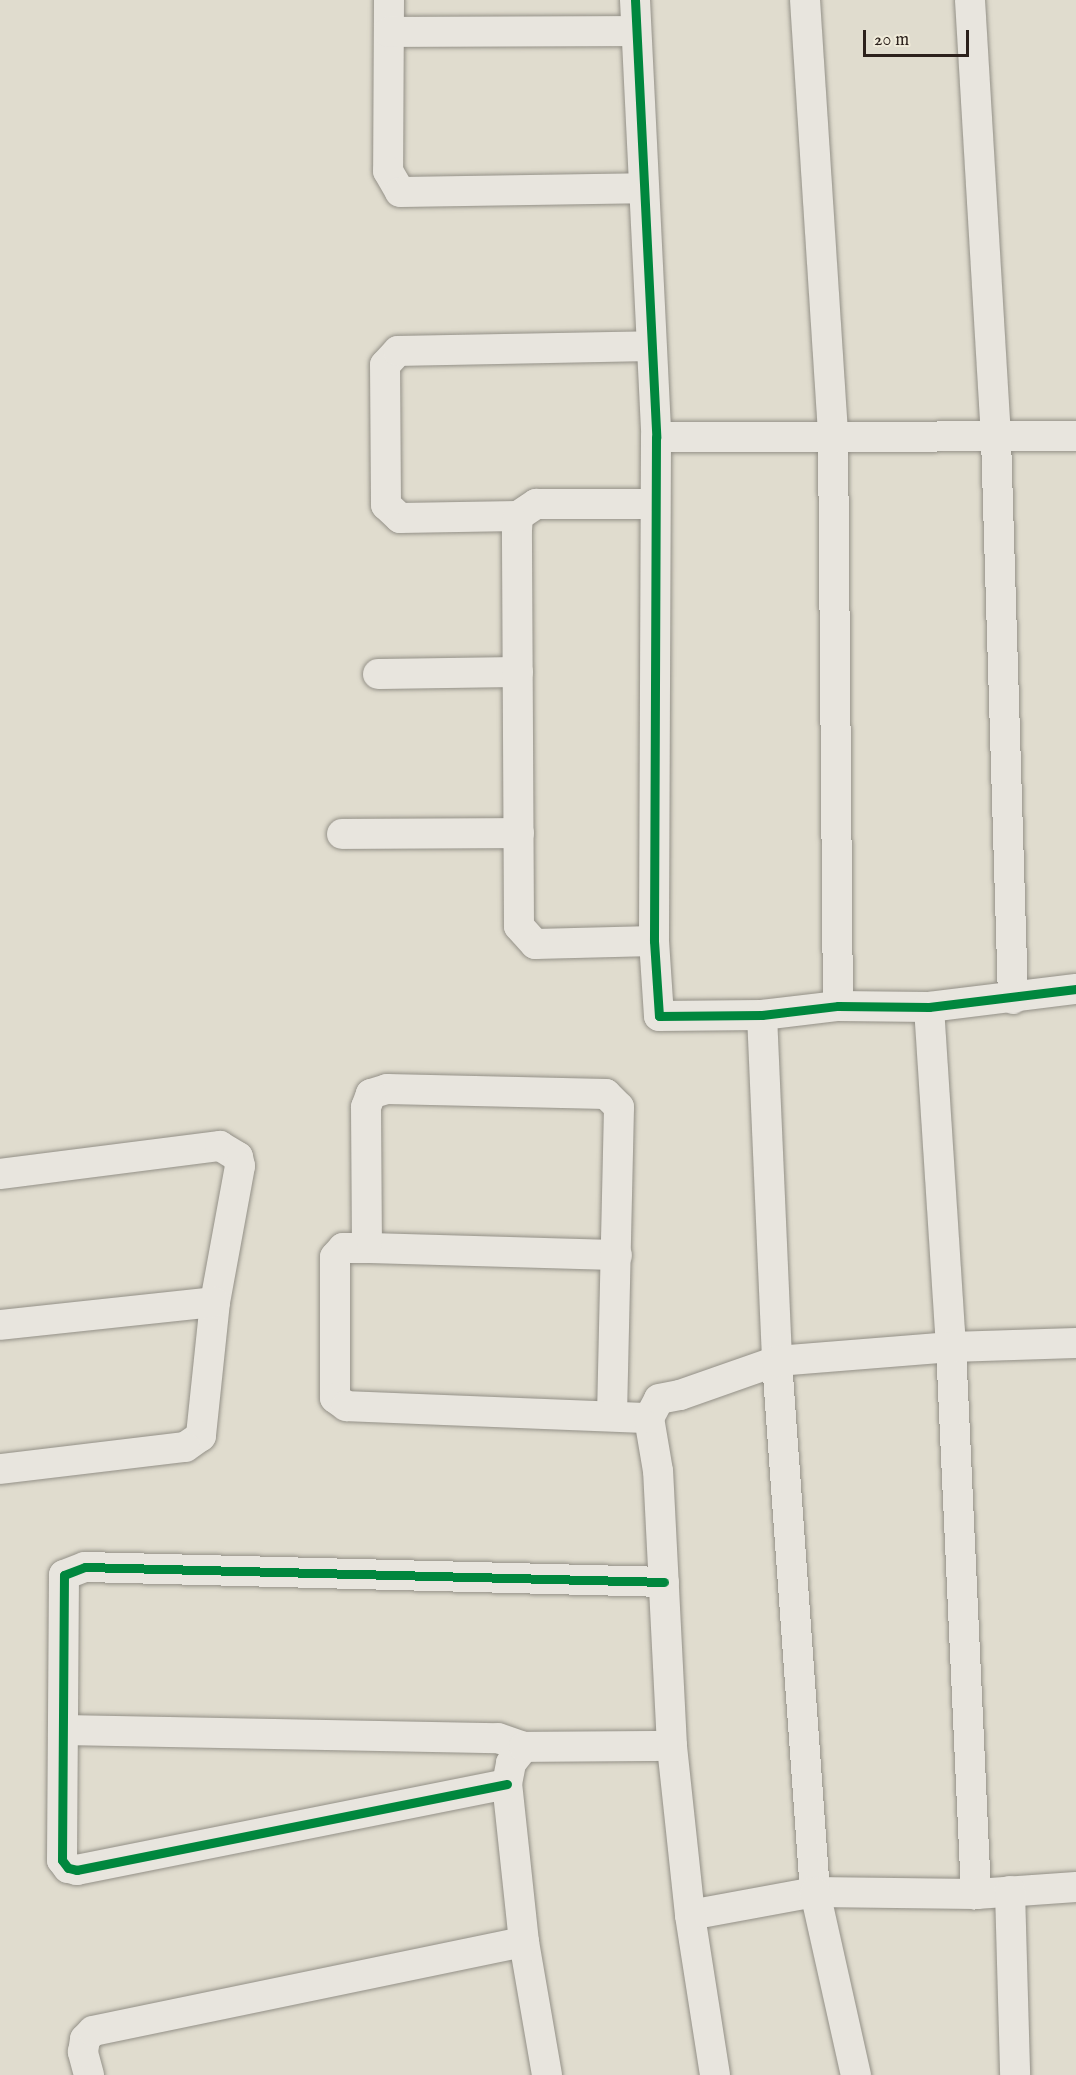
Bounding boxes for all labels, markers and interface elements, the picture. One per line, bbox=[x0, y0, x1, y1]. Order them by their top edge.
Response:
scale bar bbox=[866, 18, 972, 56]
text: 20 m bbox=[874, 29, 909, 52]

